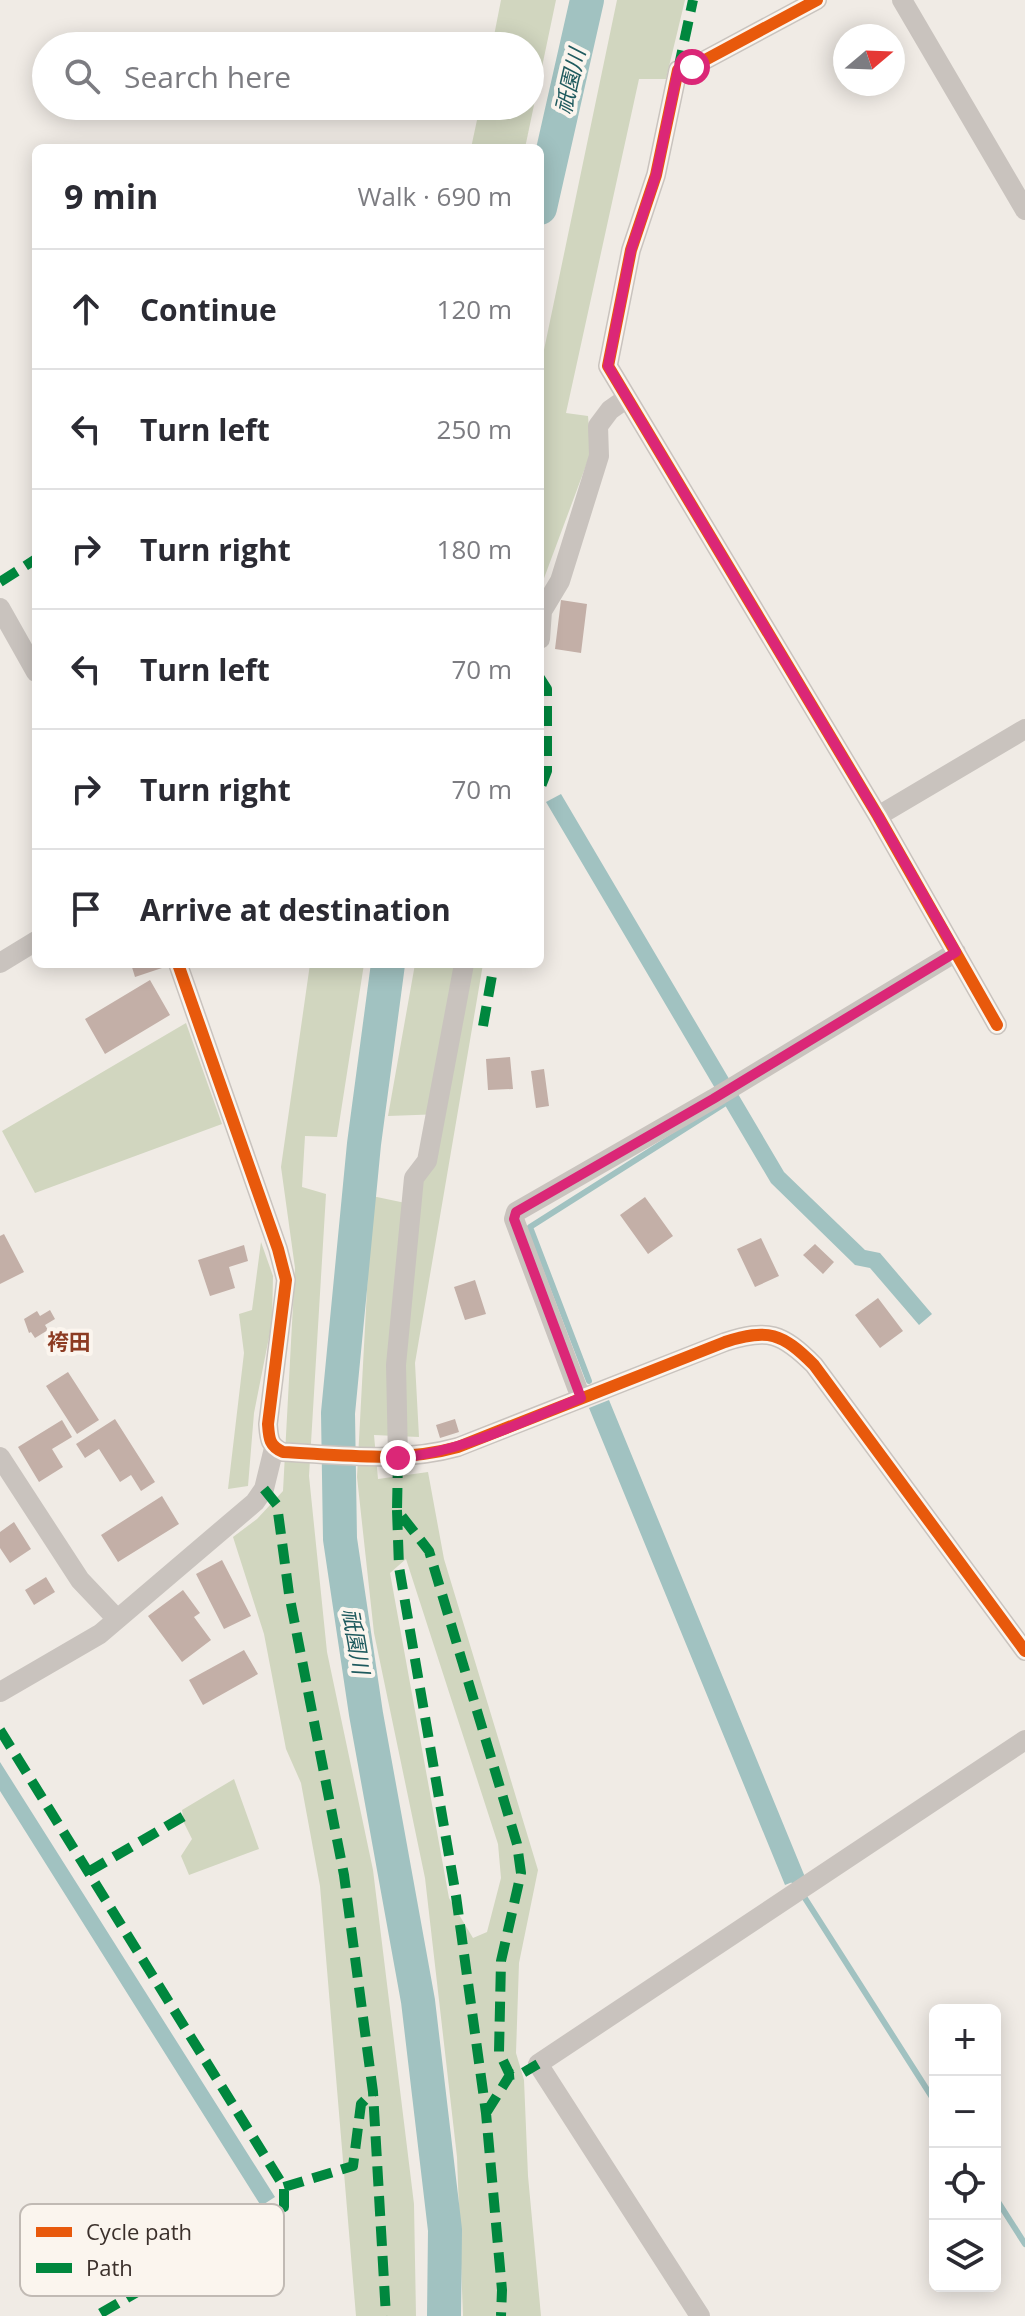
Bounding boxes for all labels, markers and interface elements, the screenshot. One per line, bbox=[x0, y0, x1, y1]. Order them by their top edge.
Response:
north arrow bbox=[833, 24, 905, 96]
search box bbox=[32, 32, 544, 120]
water label: 祇園川 bbox=[547, 44, 591, 117]
route start bbox=[674, 49, 710, 85]
icon: search bbox=[60, 54, 104, 98]
text: Search here bbox=[124, 56, 291, 97]
text: 9 min bbox=[64, 173, 158, 219]
text: Walk · 690 m bbox=[358, 178, 512, 214]
icon: ahead bbox=[64, 287, 108, 331]
text: Continue bbox=[140, 289, 277, 330]
text: 120 m bbox=[437, 291, 512, 327]
icon: left bbox=[64, 407, 108, 451]
text: Turn left bbox=[140, 409, 270, 450]
text: 250 m bbox=[437, 411, 512, 447]
icon: right bbox=[64, 527, 108, 571]
text: Turn right bbox=[140, 529, 291, 570]
text: 180 m bbox=[437, 531, 512, 567]
icon: left bbox=[64, 647, 108, 691]
text: Turn left bbox=[140, 649, 270, 690]
text: 70 m bbox=[451, 651, 512, 687]
icon: right bbox=[64, 767, 108, 811]
text: Turn right bbox=[140, 769, 291, 810]
text: 70 m bbox=[451, 771, 512, 807]
icon: arrive bbox=[64, 887, 108, 931]
text: Arrive at destination bbox=[140, 889, 451, 930]
district label: 袴田 bbox=[47, 1326, 91, 1356]
route end bbox=[380, 1440, 416, 1476]
water label: 祇園川 bbox=[336, 1606, 378, 1678]
map controls bbox=[929, 2004, 1001, 2292]
button: + bbox=[929, 2004, 1001, 2076]
button: − bbox=[929, 2076, 1001, 2148]
button: locate bbox=[929, 2148, 1001, 2220]
legend bbox=[20, 2204, 284, 2296]
text: Cycle path bbox=[86, 2216, 192, 2246]
button: layers bbox=[929, 2220, 1001, 2292]
text: Path bbox=[86, 2252, 133, 2282]

